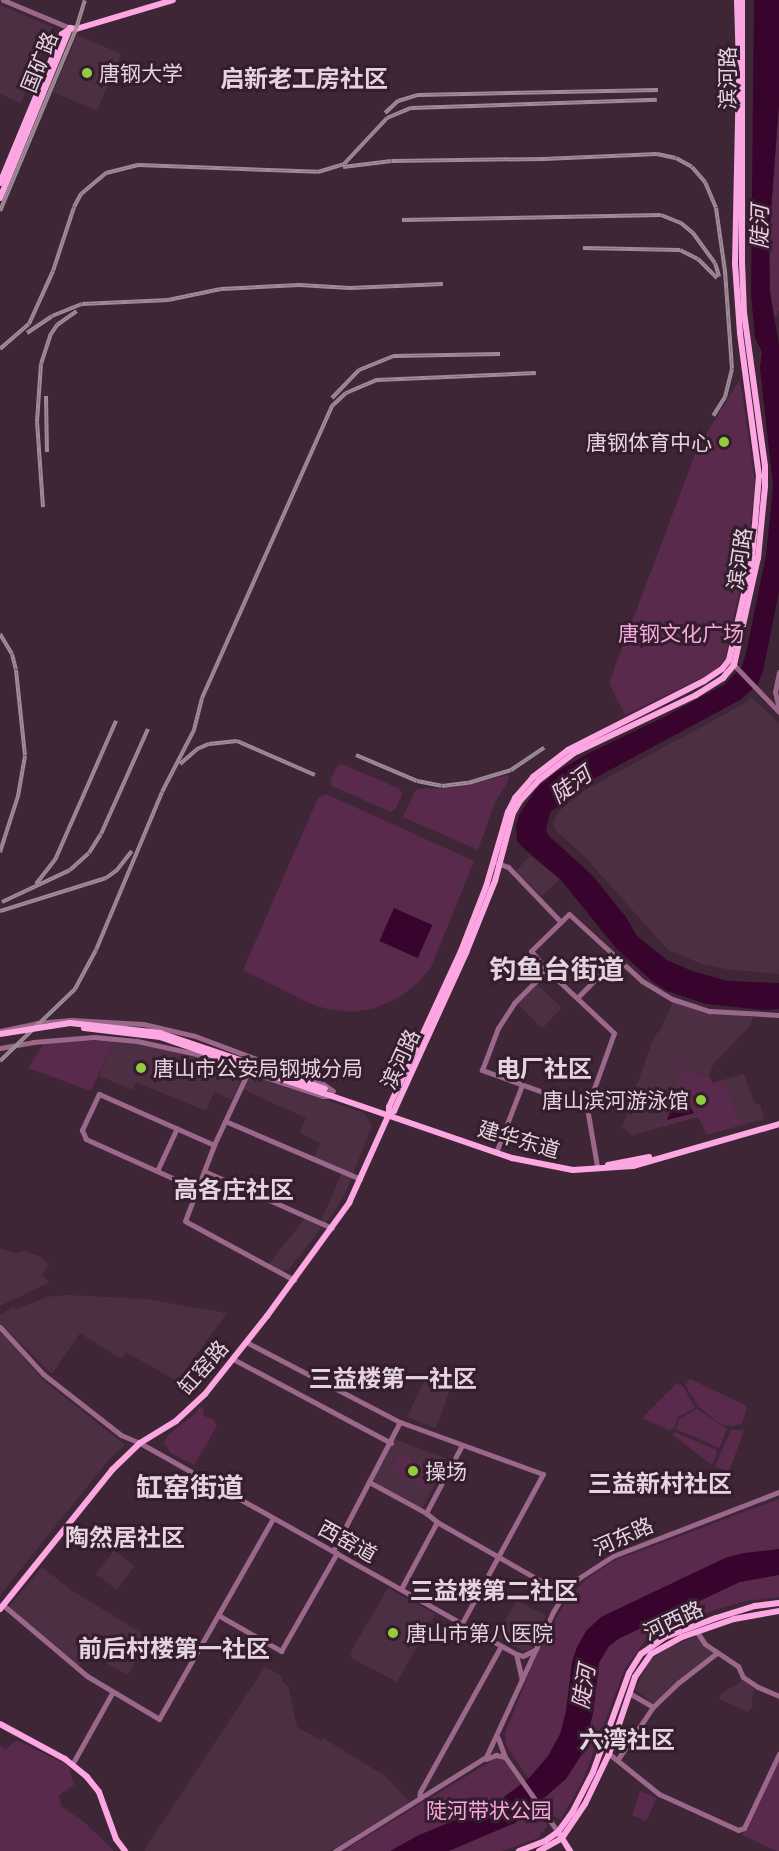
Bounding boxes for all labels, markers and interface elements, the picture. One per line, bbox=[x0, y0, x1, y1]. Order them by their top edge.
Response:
street label: 国矿路 bbox=[16, 28, 62, 96]
street label: 滨河路 bbox=[714, 47, 740, 109]
place label: 唐钢大学 bbox=[99, 60, 183, 86]
district label: 启新老工房社区 bbox=[220, 65, 388, 93]
marker: 唐钢大学 bbox=[80, 66, 94, 80]
water label: 陡河 bbox=[746, 205, 774, 249]
place label: 唐钢体育中心 bbox=[586, 429, 712, 455]
marker: 唐钢体育中心 bbox=[717, 435, 731, 449]
street label: 滨河路 bbox=[722, 526, 756, 592]
park label: 唐钢文化广场 bbox=[618, 620, 744, 646]
water label: 陡河 bbox=[545, 761, 597, 809]
district label: 钓鱼台街道 bbox=[490, 954, 624, 986]
street label: 滨河路 bbox=[375, 1025, 425, 1093]
place label: 唐山市公安局钢城分局 bbox=[153, 1055, 363, 1081]
district label: 电厂社区 bbox=[496, 1055, 592, 1083]
marker: 唐山市公安局钢城分局 bbox=[134, 1061, 148, 1075]
place label: 唐山滨河游泳馆 bbox=[542, 1087, 689, 1113]
marker: 唐山滨河游泳馆 bbox=[694, 1093, 708, 1107]
street label: 建华东道 bbox=[475, 1115, 563, 1163]
district label: 高各庄社区 bbox=[174, 1176, 294, 1204]
street label: 缸窑路 bbox=[173, 1335, 233, 1399]
district label: 三益楼第一社区 bbox=[309, 1365, 477, 1393]
place label: 操场 bbox=[425, 1458, 467, 1484]
marker: 操场 bbox=[406, 1464, 420, 1478]
district label: 三益新村社区 bbox=[588, 1470, 732, 1498]
district label: 缸窑街道 bbox=[136, 1472, 244, 1504]
street label: 河东路 bbox=[589, 1512, 657, 1560]
street label: 西窑道 bbox=[314, 1515, 382, 1567]
district label: 陶然居社区 bbox=[65, 1524, 185, 1552]
district label: 三益楼第二社区 bbox=[410, 1577, 578, 1605]
street label: 河西路 bbox=[639, 1595, 707, 1645]
place label: 唐山市第八医院 bbox=[406, 1620, 553, 1646]
marker: 唐山市第八医院 bbox=[384, 1624, 402, 1642]
district label: 前后村楼第一社区 bbox=[78, 1635, 270, 1663]
water label: 陡河 bbox=[568, 1663, 600, 1711]
district label: 六湾社区 bbox=[579, 1726, 675, 1754]
park label: 陡河带状公园 bbox=[426, 1797, 552, 1823]

